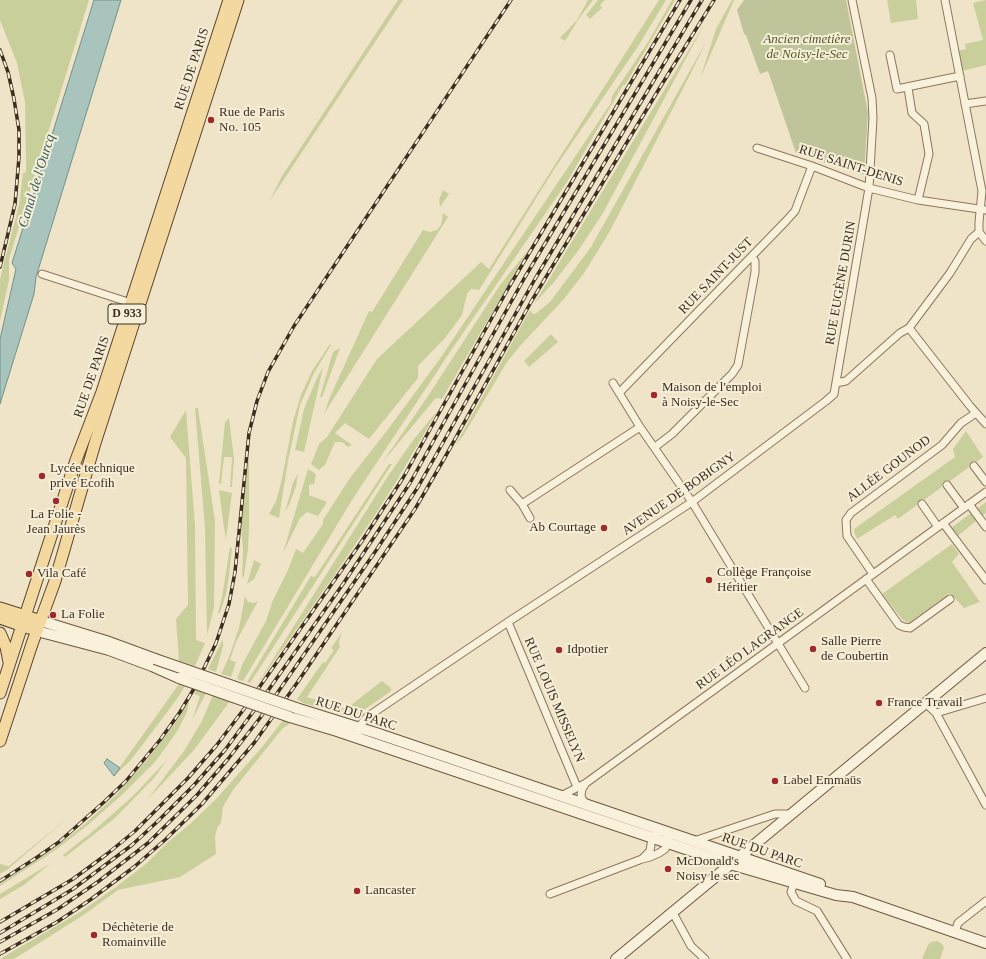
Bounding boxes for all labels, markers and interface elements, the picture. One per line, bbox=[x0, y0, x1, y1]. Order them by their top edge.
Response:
street label: RUE DE PARIS bbox=[171, 26, 213, 112]
park label: Ancien cimetière de Noisy-le-Sec bbox=[763, 32, 851, 63]
place label: Rue de Paris No. 105 bbox=[219, 105, 285, 136]
marker: Rue de Paris No. 105 bbox=[206, 115, 216, 125]
water label: Canal de l'Ourcq bbox=[15, 132, 59, 230]
street label: RUE SAINT-DENIS bbox=[797, 142, 905, 190]
street label: RUE EUGÈNE DURIN bbox=[822, 220, 860, 346]
street label: RUE SAINT-JUST bbox=[676, 235, 756, 317]
road number: D 933 bbox=[108, 304, 146, 324]
street label: RUE DE PARIS bbox=[71, 334, 113, 420]
place label: Maison de l'emploi à Noisy-le-Sec bbox=[662, 380, 762, 411]
marker: Maison de l'emploi à Noisy-le-Sec bbox=[649, 390, 659, 400]
street label: ALLÉE GOUNOD bbox=[844, 432, 934, 506]
street label: AVENUE DE BOBIGNY bbox=[619, 449, 739, 539]
place label: Lycée technique privé Ecofih bbox=[50, 461, 135, 492]
marker: Lycée technique privé Ecofih bbox=[37, 471, 47, 481]
marker: La Folie - Jean Jaurès bbox=[51, 496, 61, 506]
place label: La Folie - Jean Jaurès bbox=[27, 507, 85, 538]
place label: Ab Courtage bbox=[529, 520, 596, 536]
marker: Ab Courtage bbox=[599, 523, 609, 533]
place label: Collège Françoise Héritier bbox=[717, 565, 811, 596]
place label: Vila Café bbox=[37, 566, 86, 582]
marker: Vila Café bbox=[24, 569, 34, 579]
marker: Collège Françoise Héritier bbox=[704, 575, 714, 585]
street label: RUE LÉO LAGRANGE bbox=[693, 605, 807, 693]
place label: La Folie bbox=[61, 607, 105, 623]
marker: La Folie bbox=[48, 610, 58, 620]
place label: Salle Pierre de Coubertin bbox=[821, 634, 889, 665]
street label: RUE LOUIS MISSELYN bbox=[521, 635, 587, 765]
place label: Idpotier bbox=[567, 642, 608, 658]
marker: Salle Pierre de Coubertin bbox=[808, 644, 818, 654]
marker: Idpotier bbox=[554, 645, 564, 655]
street label: RUE DU PARC bbox=[314, 694, 398, 734]
place label: France Travail bbox=[887, 695, 963, 711]
marker: France Travail bbox=[874, 698, 884, 708]
place label: Label Emmaüs bbox=[783, 773, 861, 789]
marker: Label Emmaüs bbox=[770, 776, 780, 786]
street label: RUE DU PARC bbox=[720, 830, 804, 872]
place label: McDonald's Noisy le sec bbox=[676, 854, 740, 885]
marker: McDonald's Noisy le sec bbox=[663, 864, 673, 874]
place label: Lancaster bbox=[365, 883, 416, 899]
marker: Lancaster bbox=[352, 886, 362, 896]
place label: Déchèterie de Romainville bbox=[102, 920, 174, 951]
marker: Déchèterie de Romainville bbox=[89, 930, 99, 940]

